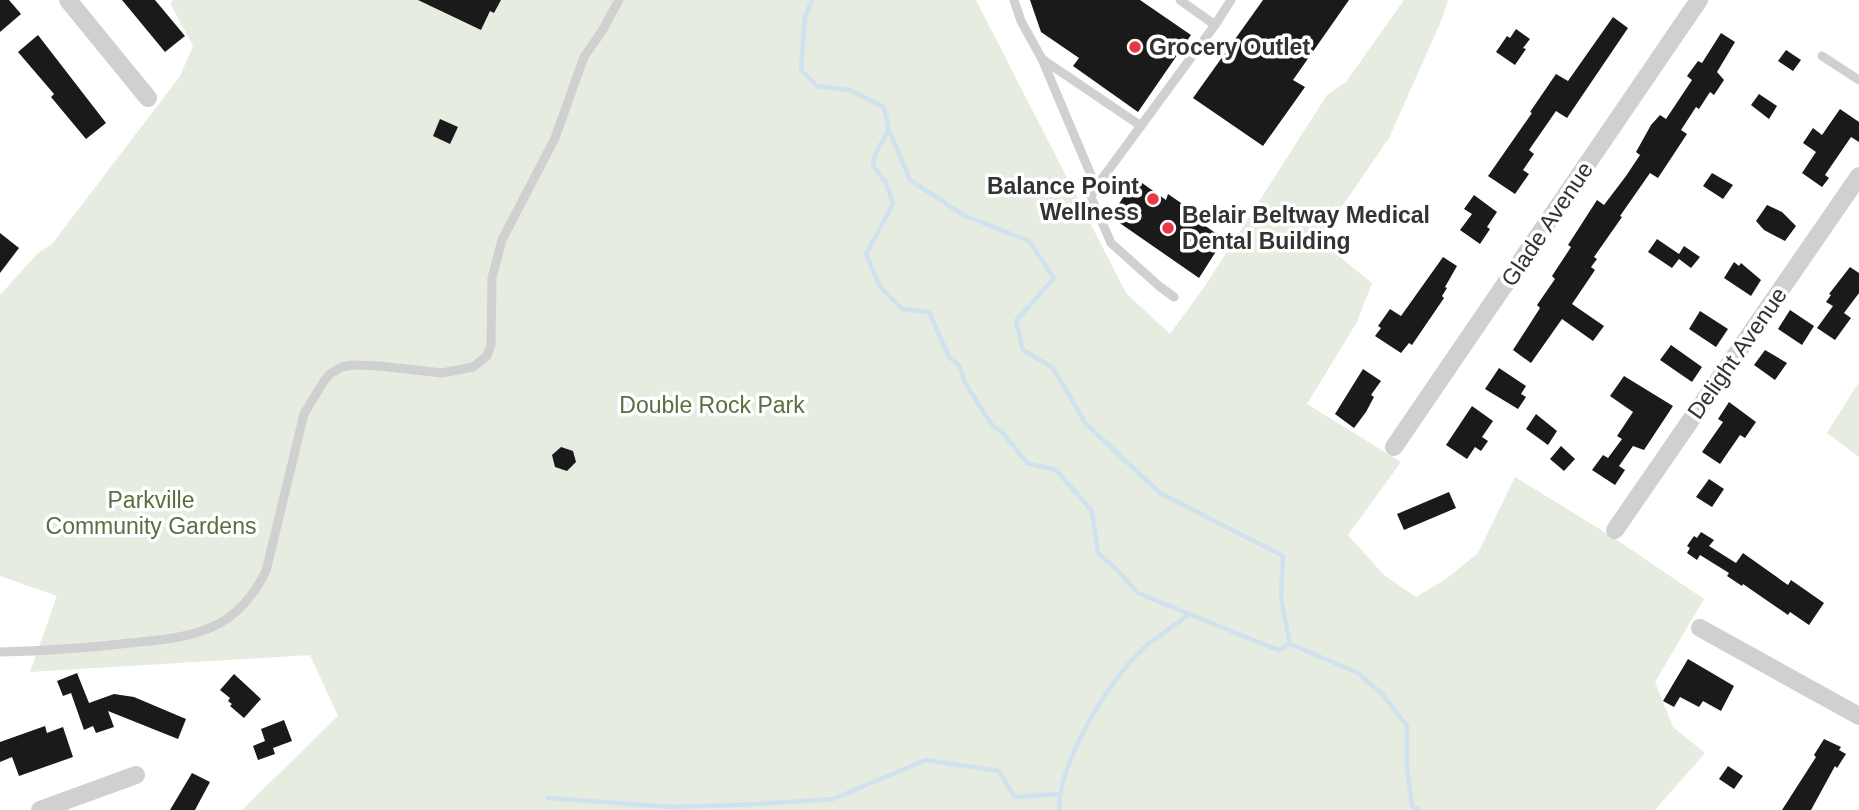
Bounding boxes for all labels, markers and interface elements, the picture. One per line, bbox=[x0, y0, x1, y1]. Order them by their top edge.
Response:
place label: Grocery Outlet bbox=[1149, 34, 1310, 60]
marker: Grocery Outlet bbox=[1127, 39, 1143, 55]
street label: Glade Avenue bbox=[1496, 157, 1598, 291]
place label: Balance Point Wellness bbox=[987, 173, 1139, 225]
marker: Balance Point Wellness bbox=[1145, 191, 1161, 207]
place label: Belair Beltway Medical Dental Building bbox=[1182, 202, 1430, 254]
marker: Belair Beltway Medical Dental Building bbox=[1160, 220, 1176, 236]
street label: Delight Avenue bbox=[1682, 282, 1792, 424]
park label: Double Rock Park bbox=[619, 392, 805, 418]
park label: Parkville Community Gardens bbox=[46, 487, 256, 539]

